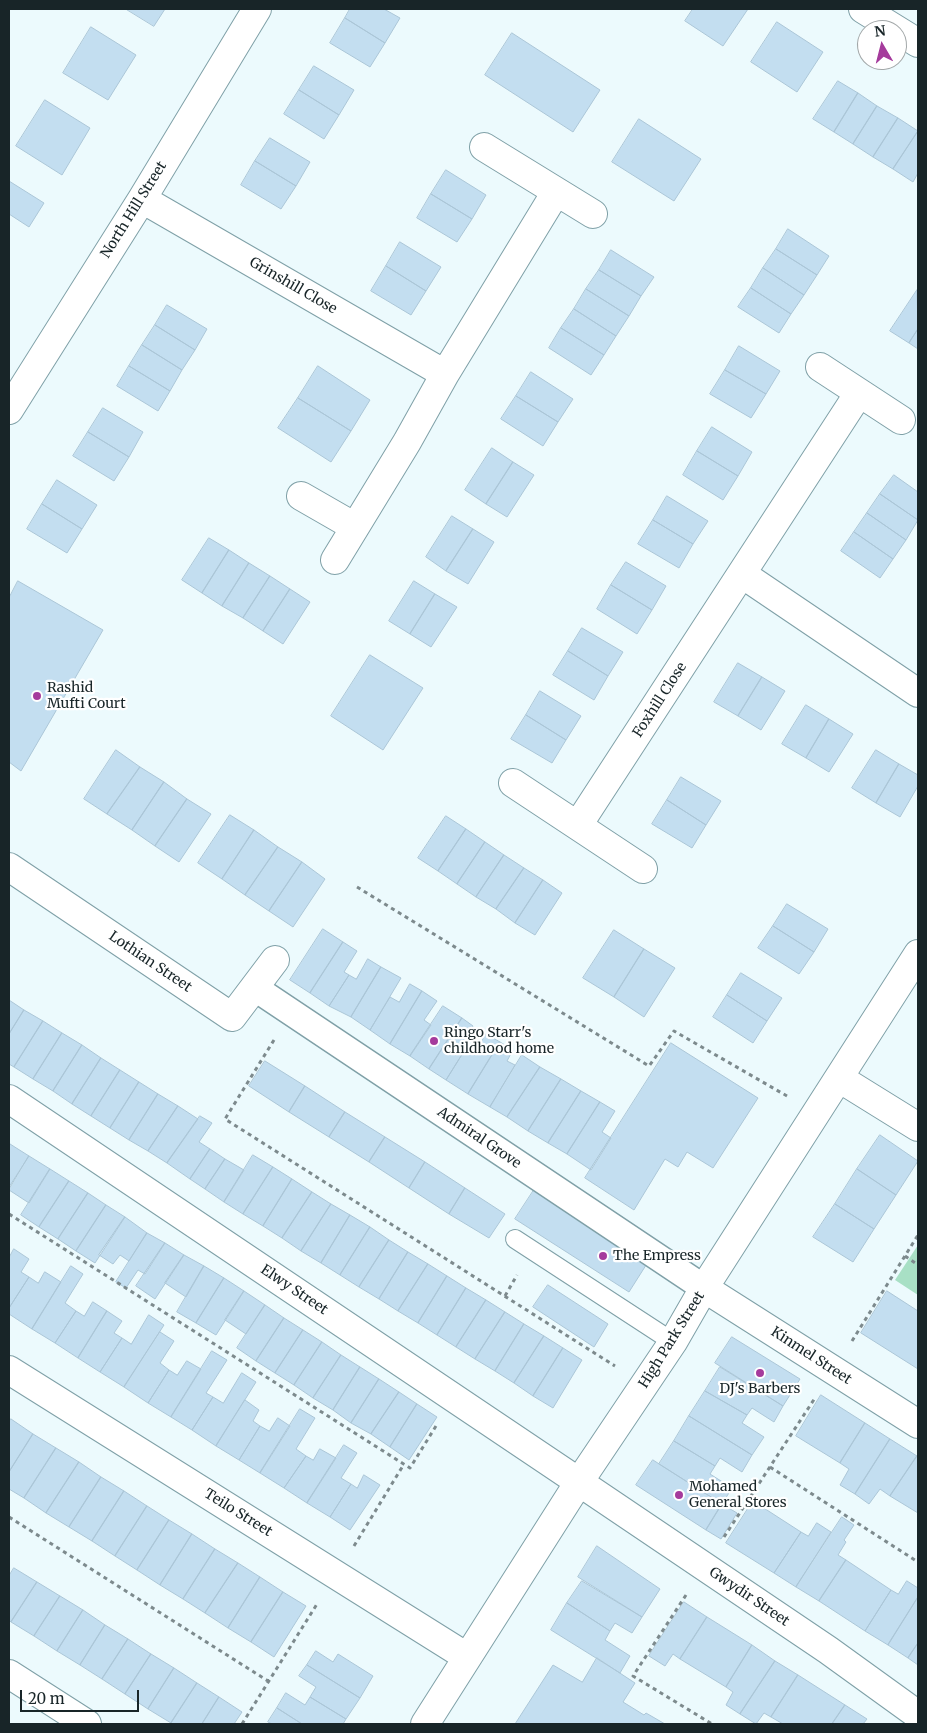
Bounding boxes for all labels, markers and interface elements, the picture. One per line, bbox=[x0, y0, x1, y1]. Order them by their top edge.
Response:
north arrow bbox=[857, 20, 907, 70]
text: N bbox=[873, 21, 887, 41]
street label: North Hill Street bbox=[98, 159, 170, 261]
street label: Grinshill Close bbox=[246, 254, 340, 318]
street label: Foxhill Close bbox=[630, 659, 690, 741]
place label: Rashid Mufti Court bbox=[47, 680, 126, 712]
marker: Rashid Mufti Court bbox=[31, 690, 43, 702]
street label: Lothian Street bbox=[105, 928, 195, 996]
place label: Ringo Starr's childhood home bbox=[444, 1025, 554, 1058]
marker: Ringo Starr's childhood home bbox=[428, 1035, 440, 1047]
street label: Admiral Grove bbox=[434, 1104, 524, 1172]
place label: The Empress bbox=[613, 1248, 701, 1264]
marker: The Empress bbox=[597, 1250, 609, 1262]
street label: Elwy Street bbox=[257, 1261, 331, 1319]
street label: High Park Street bbox=[635, 1289, 709, 1391]
street label: Kinmel Street bbox=[768, 1324, 854, 1388]
marker: DJ's Barbers bbox=[754, 1367, 766, 1379]
place label: DJ's Barbers bbox=[720, 1381, 800, 1397]
place label: Mohamed General Stores bbox=[689, 1479, 787, 1511]
street label: Teilo Street bbox=[201, 1485, 275, 1541]
marker: Mohamed General Stores bbox=[673, 1489, 685, 1501]
street label: Gwydir Street bbox=[706, 1564, 792, 1630]
scale bar bbox=[22, 1680, 141, 1712]
text: 20 m bbox=[28, 1689, 65, 1708]

